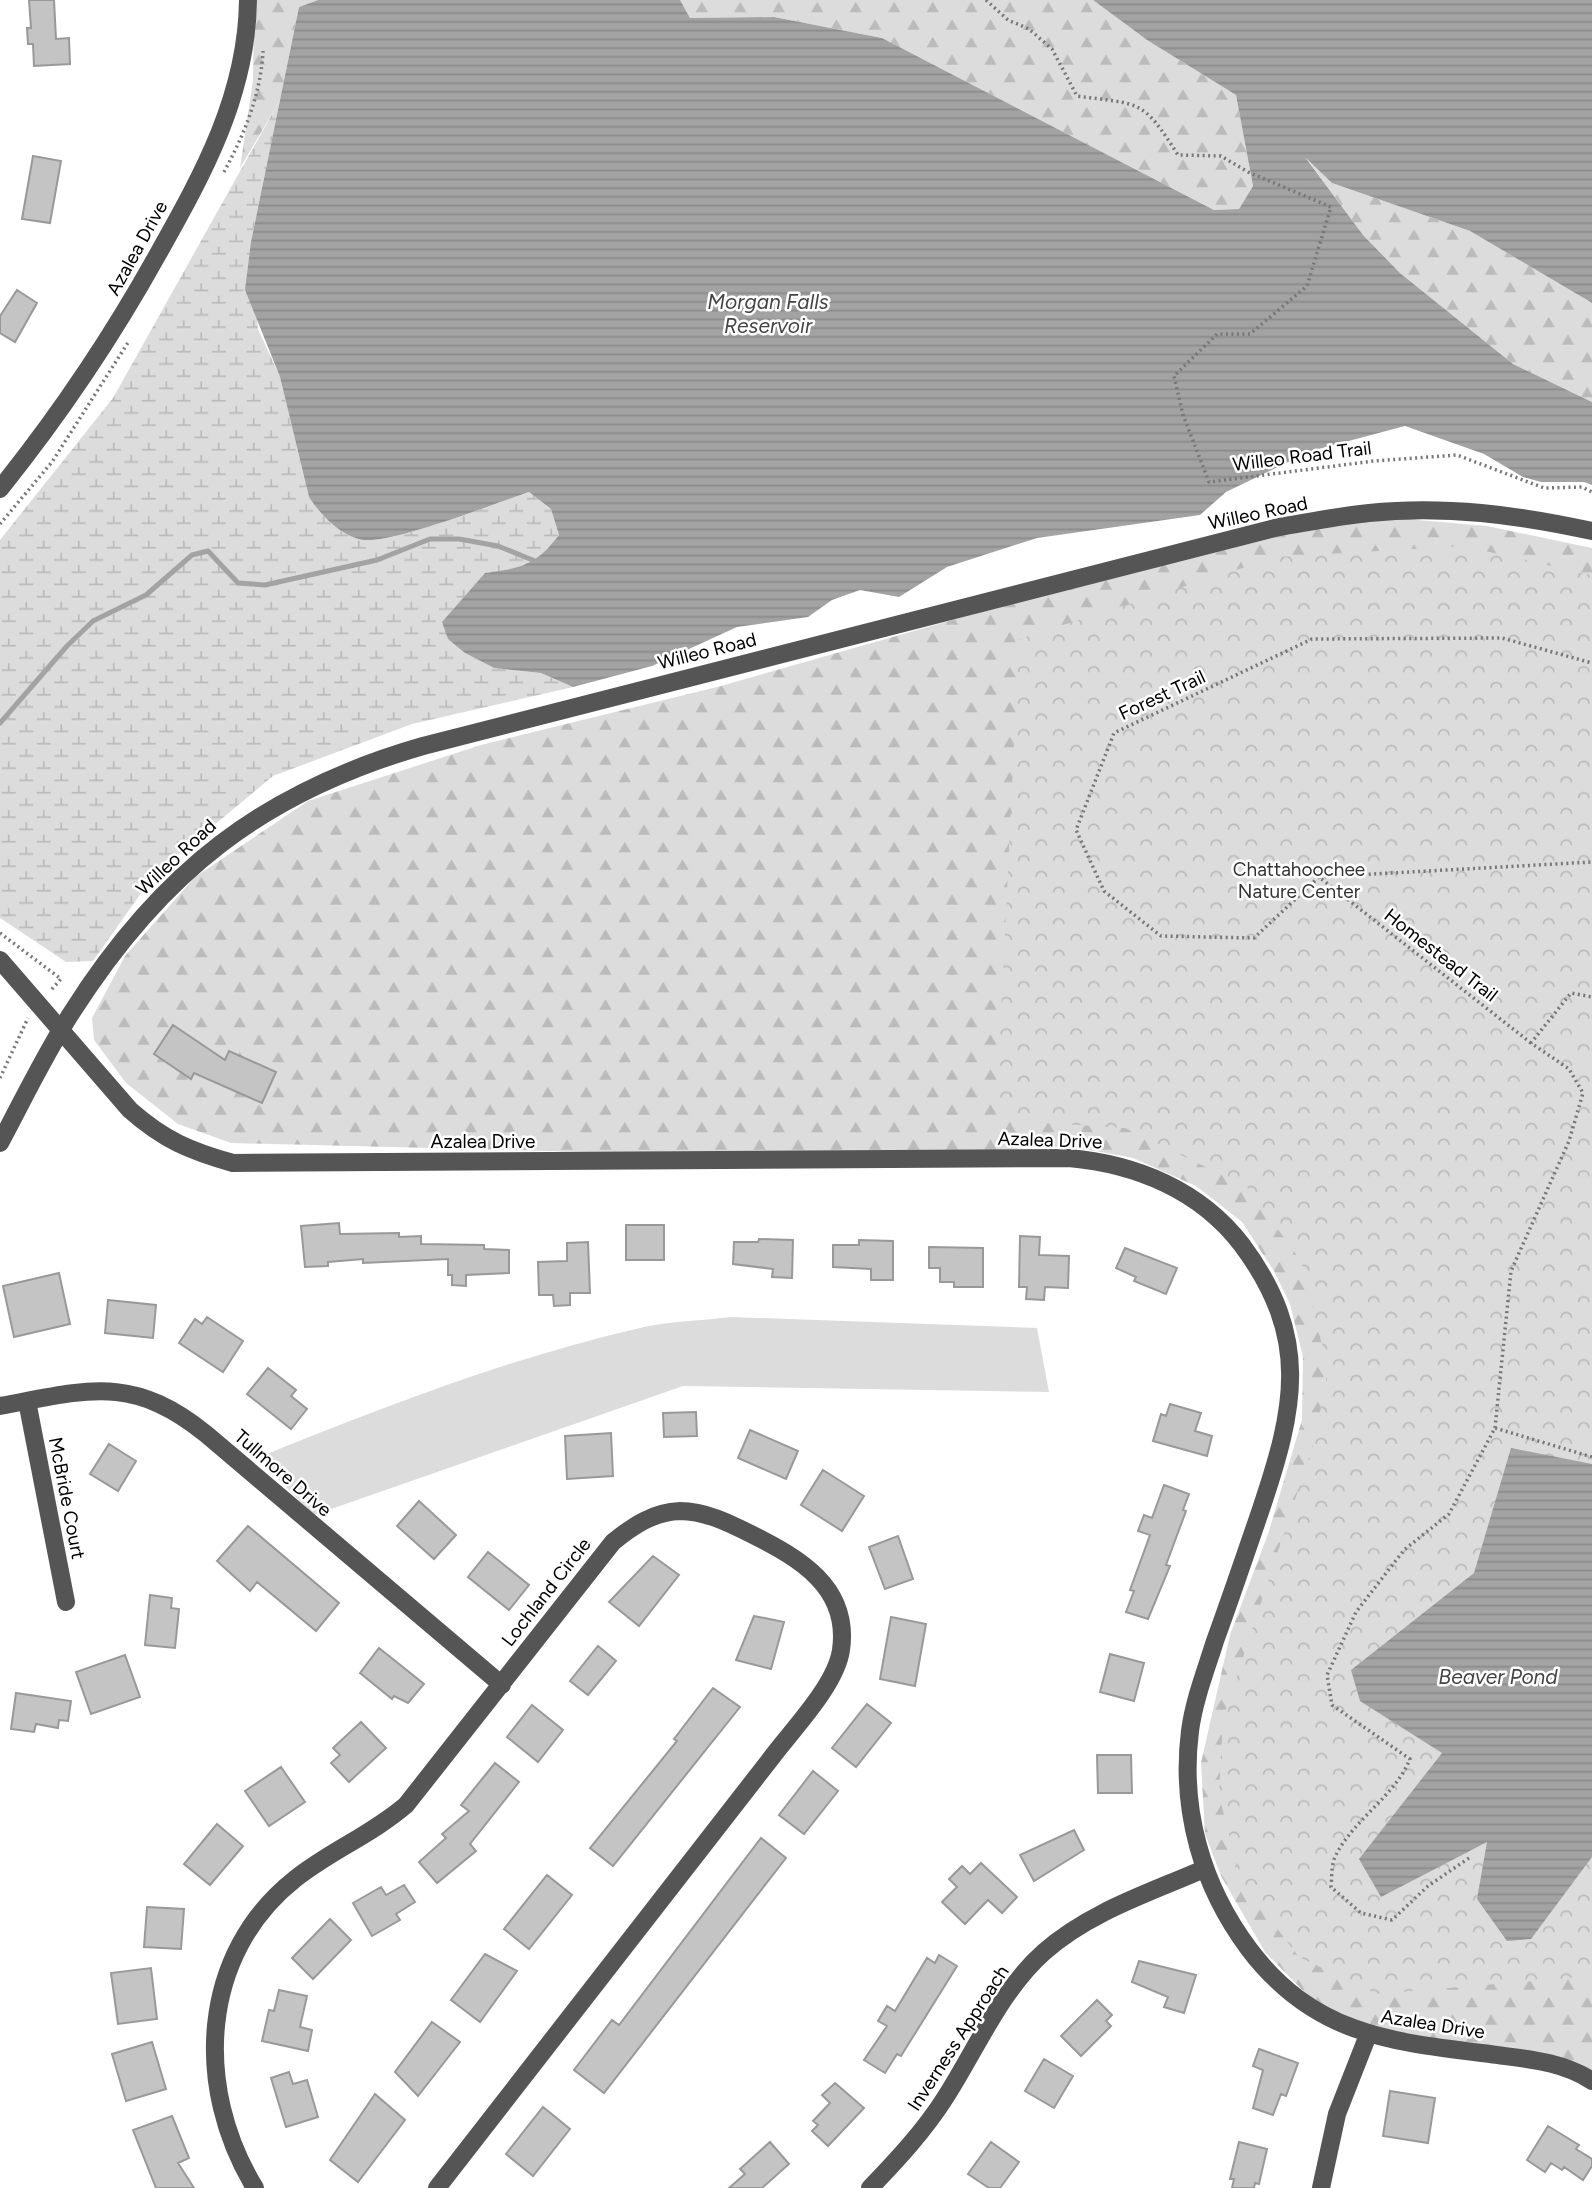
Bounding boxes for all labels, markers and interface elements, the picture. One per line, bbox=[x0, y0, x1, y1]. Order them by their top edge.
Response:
street label: Azalea Drive bbox=[102, 197, 172, 299]
water label: Morgan Falls Reservoir bbox=[707, 289, 829, 338]
street label: Willeo Road Trail bbox=[1231, 436, 1373, 476]
street label: Willeo Road bbox=[1206, 491, 1310, 535]
street label: Willeo Road bbox=[655, 628, 759, 674]
street label: Forest Trail bbox=[1115, 665, 1209, 725]
street label: Willeo Road bbox=[131, 814, 221, 900]
park label: Chattahoochee Nature Center bbox=[1233, 858, 1365, 903]
street label: Homestead Trail bbox=[1380, 903, 1502, 1007]
street label: Azalea Drive bbox=[997, 1127, 1103, 1153]
street label: Azalea Drive bbox=[431, 1130, 535, 1153]
street label: Tullmore Drive bbox=[230, 1425, 336, 1521]
street label: McBride Court bbox=[44, 1435, 90, 1561]
street label: Lochland Circle bbox=[496, 1533, 596, 1651]
water label: Beaver Pond bbox=[1438, 1664, 1558, 1689]
street label: Inverness Approach bbox=[902, 1961, 1014, 2115]
street label: Azalea Drive bbox=[1379, 2004, 1487, 2044]

